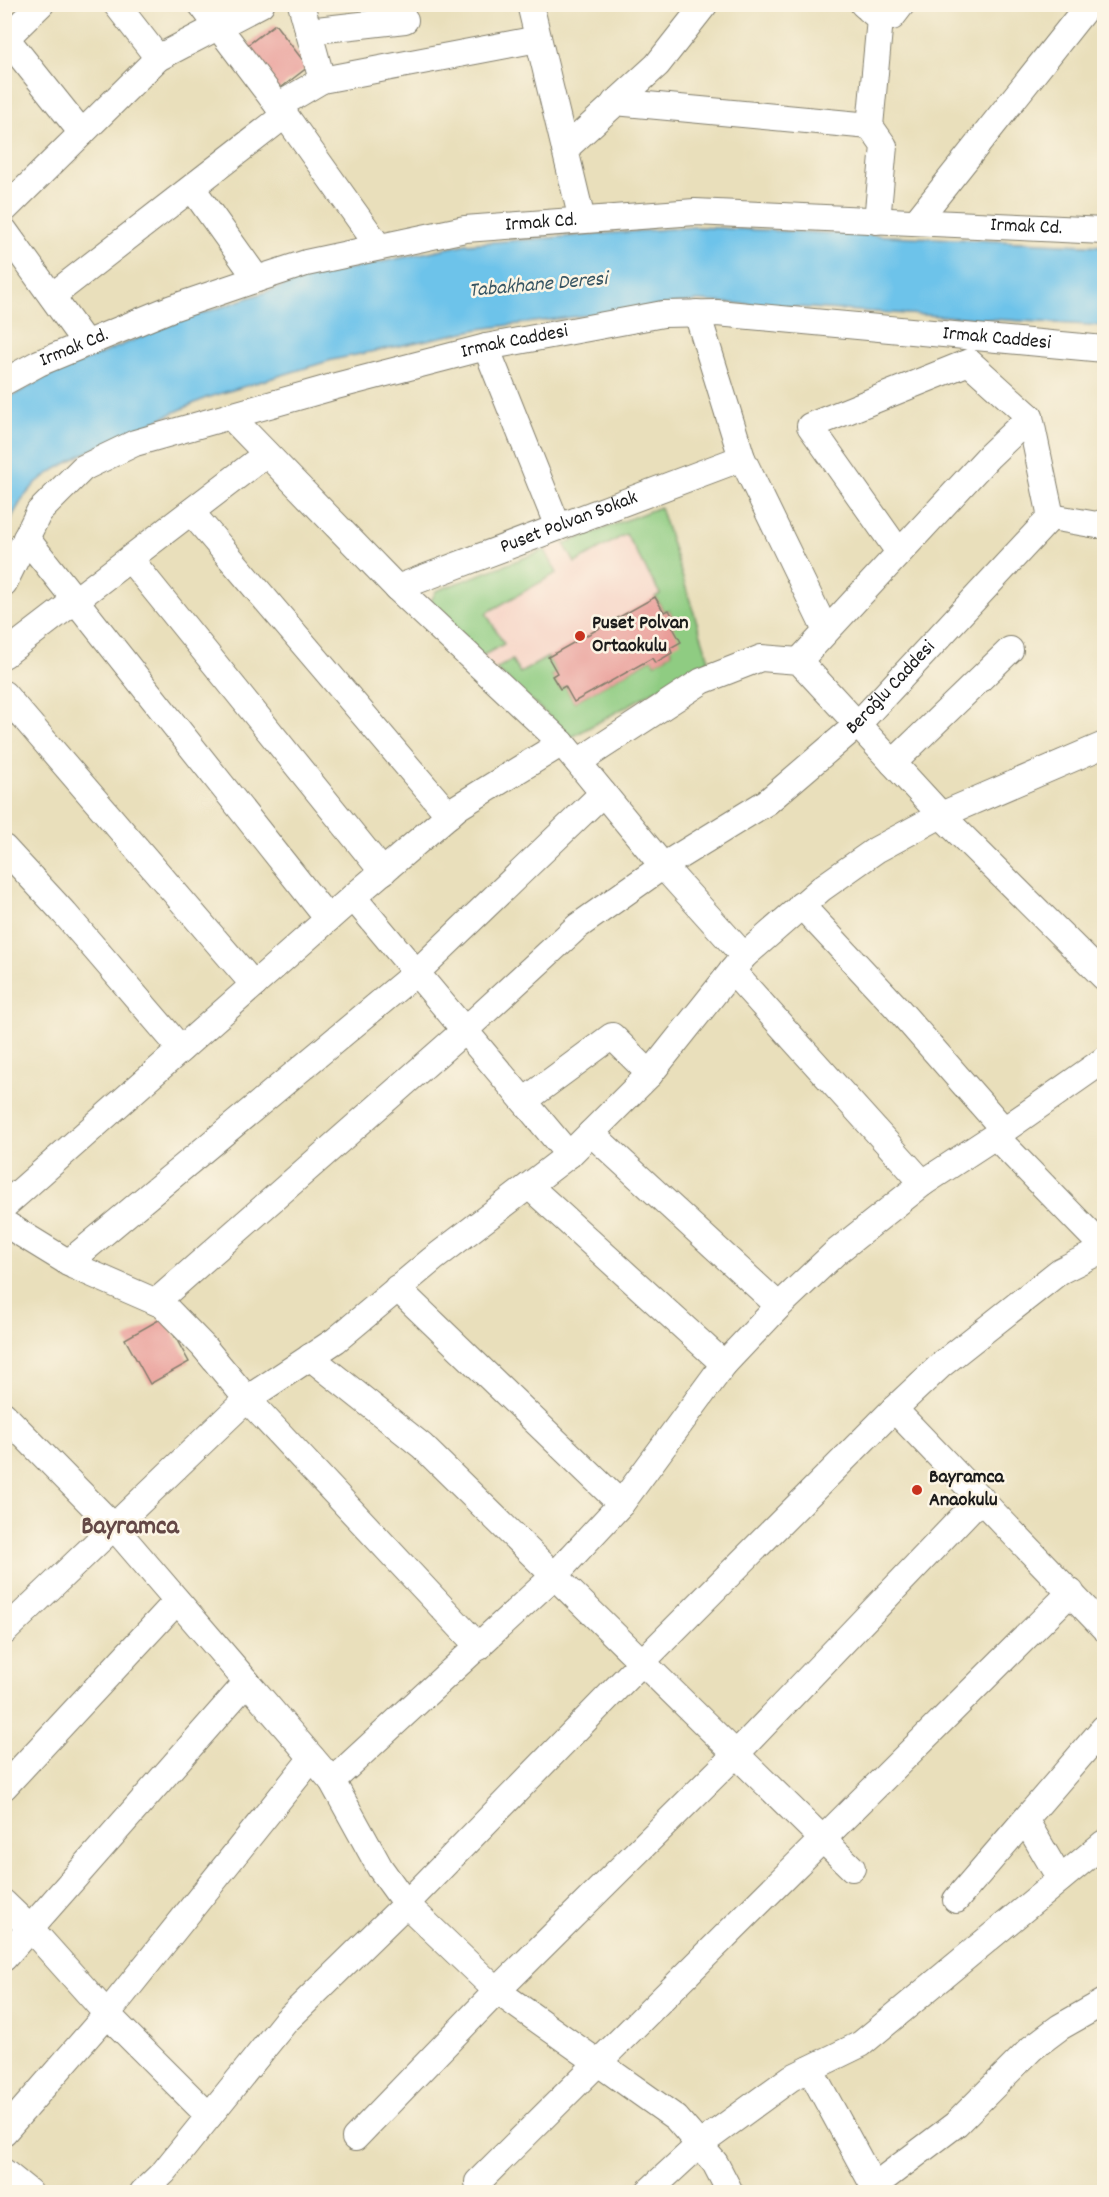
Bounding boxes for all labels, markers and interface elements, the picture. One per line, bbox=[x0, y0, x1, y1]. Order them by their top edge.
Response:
street label: Irmak Cd. bbox=[504, 207, 578, 240]
street label: Irmak Cd. bbox=[990, 212, 1063, 243]
water label: Tabakhane Deresi bbox=[468, 265, 612, 307]
street label: Irmak Caddesi bbox=[458, 318, 571, 367]
street label: Irmak Caddesi bbox=[941, 320, 1052, 358]
street label: Irmak Cd. bbox=[36, 322, 113, 375]
street label: Puset Polvan Sokak bbox=[496, 484, 642, 562]
place label: Puset Polvan Ortaokulu bbox=[592, 610, 689, 661]
marker: Puset Polvan Ortaokulu bbox=[573, 629, 587, 643]
street label: Beroğlu Caddesi bbox=[840, 635, 943, 742]
place label: Bayramca Anaokulu bbox=[929, 1464, 1005, 1515]
marker: Bayramca Anaokulu bbox=[910, 1483, 924, 1497]
district label: Bayramca bbox=[81, 1509, 179, 1546]

